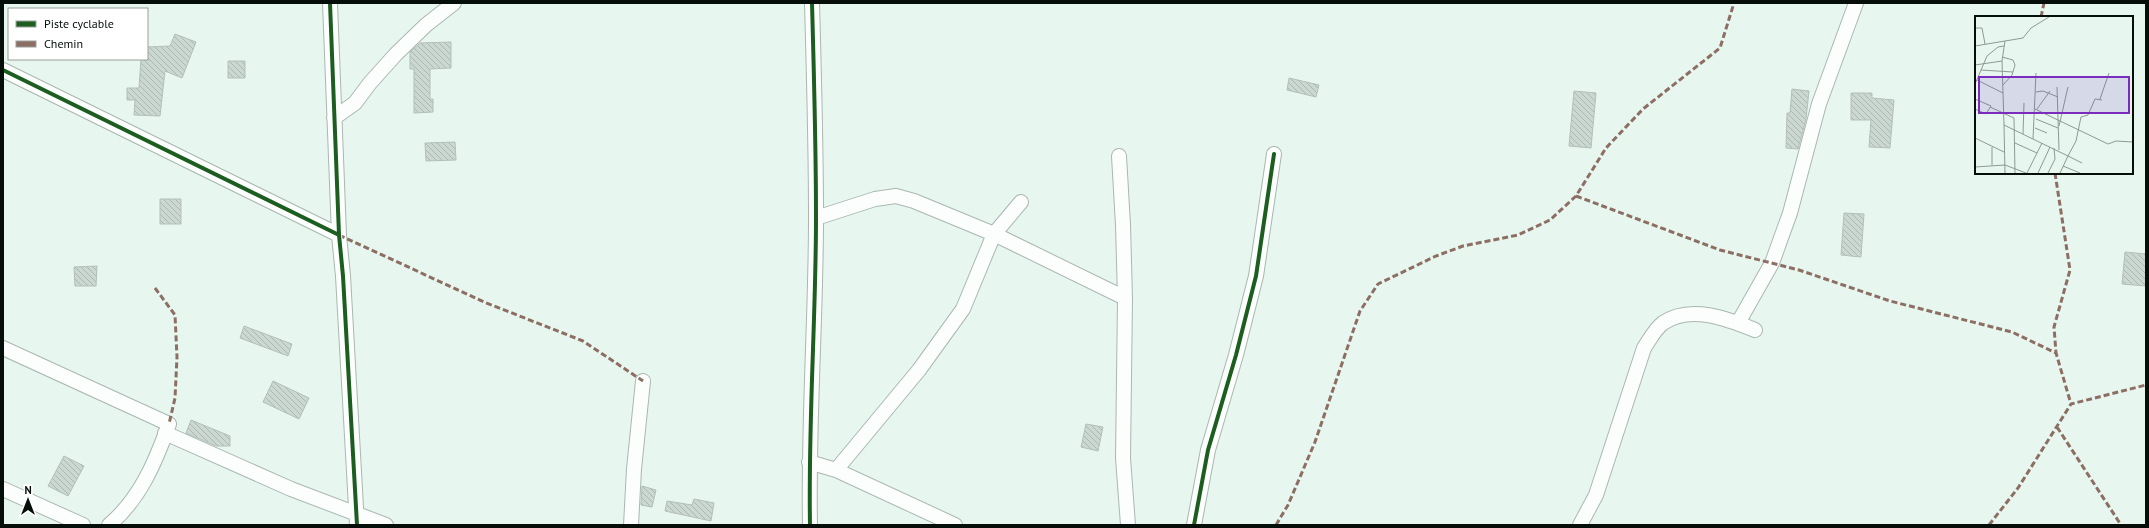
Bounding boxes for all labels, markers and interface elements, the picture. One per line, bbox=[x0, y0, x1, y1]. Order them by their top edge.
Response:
legend bbox=[8, 8, 148, 60]
text: Piste cyclable bbox=[44, 16, 114, 31]
inset map bbox=[1975, 16, 2133, 174]
text: Chemin bbox=[44, 36, 83, 51]
north arrow bbox=[8, 480, 48, 520]
text: N bbox=[24, 483, 32, 497]

